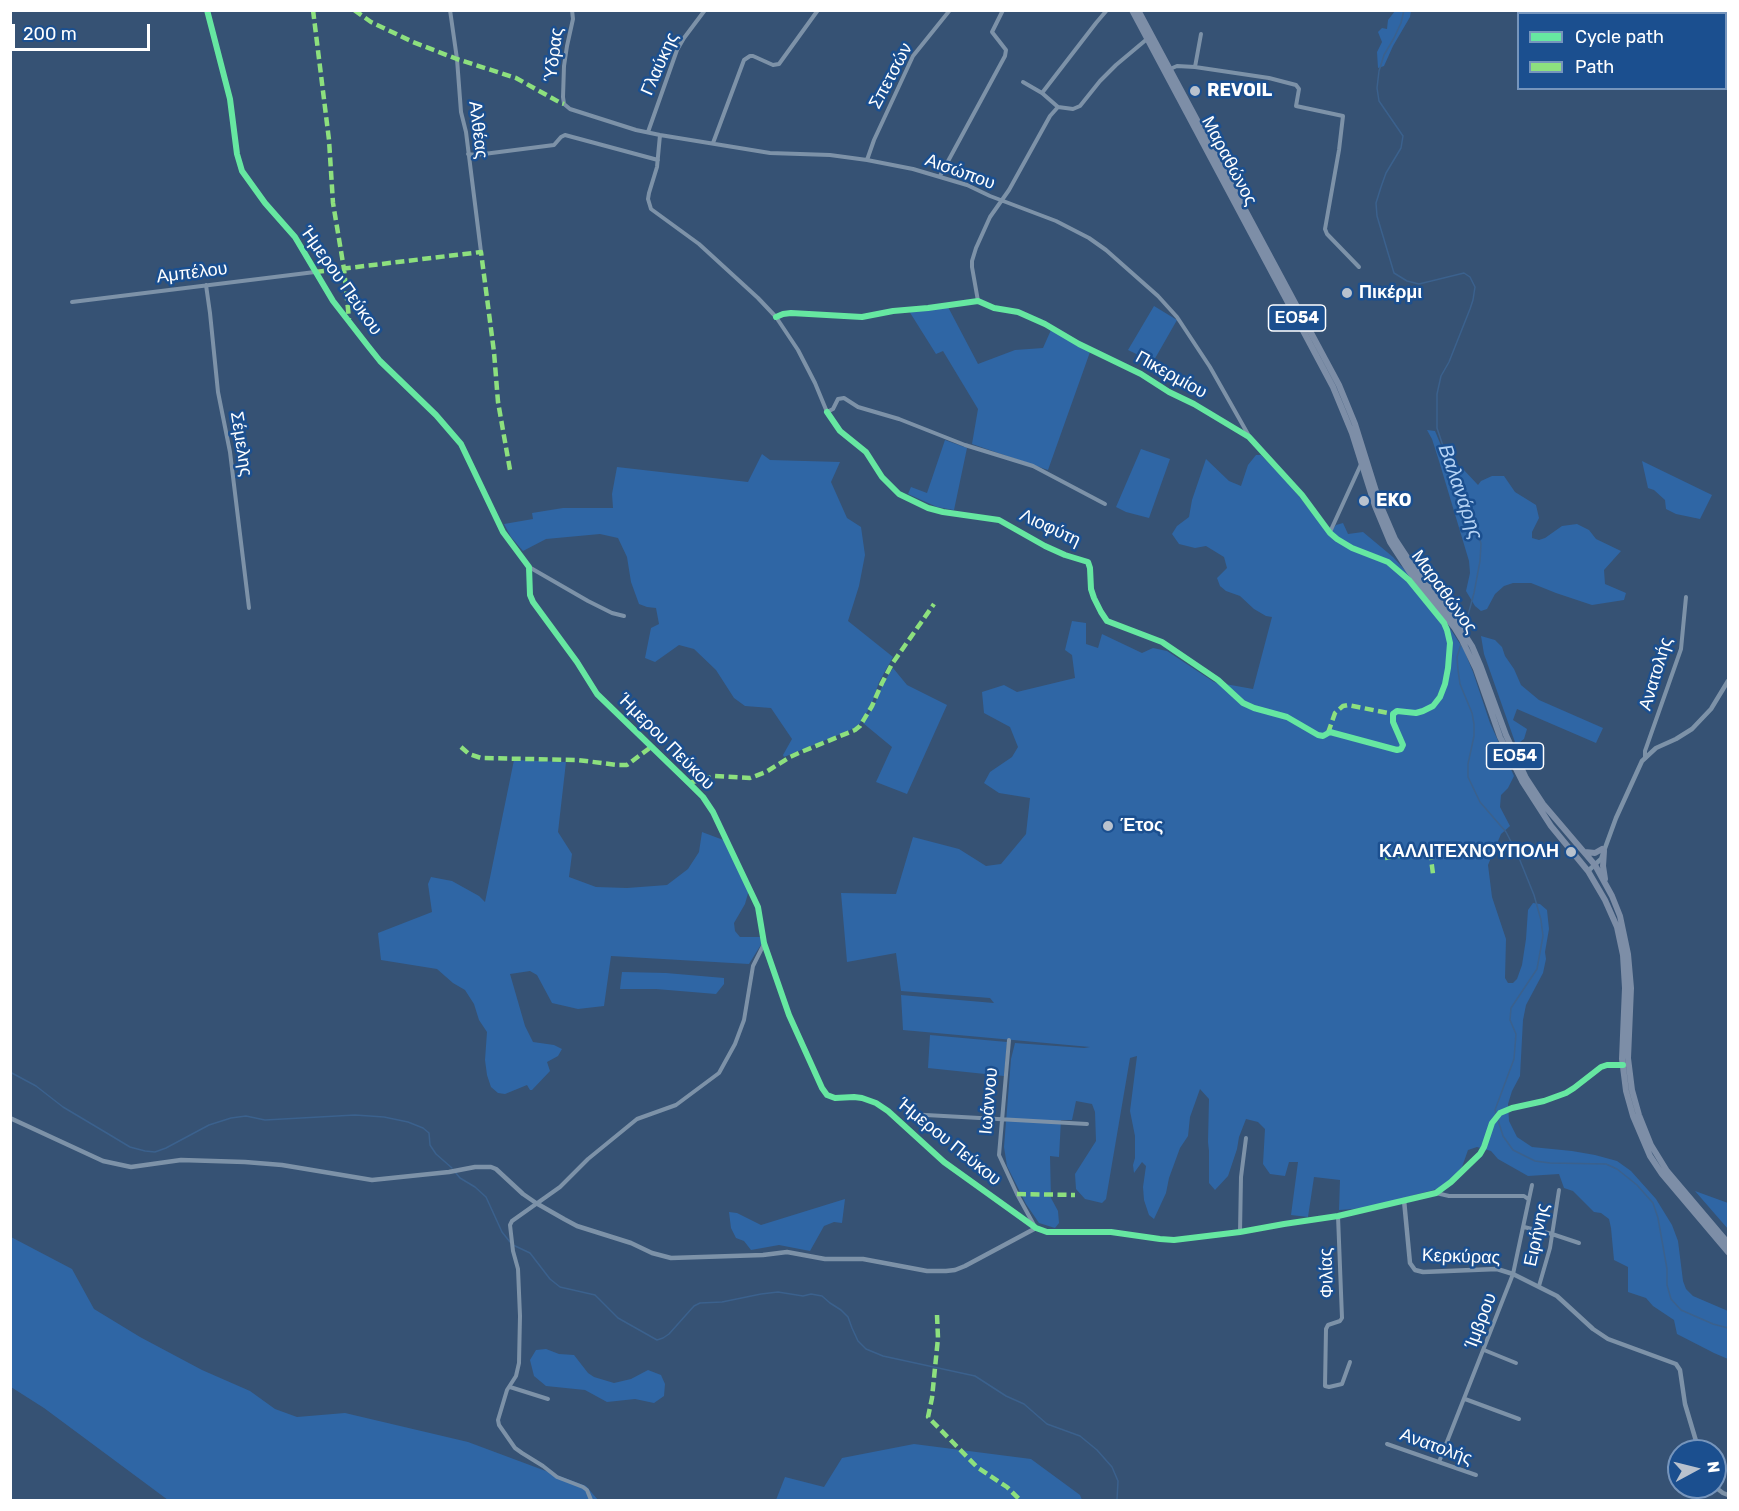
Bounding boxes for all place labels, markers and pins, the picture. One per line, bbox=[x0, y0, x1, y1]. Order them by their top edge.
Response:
place label: REVOIL bbox=[1207, 80, 1272, 102]
marker: REVOIL bbox=[1188, 84, 1202, 98]
place label: Πικέρμι bbox=[1359, 282, 1422, 304]
marker: Πικέρμι bbox=[1340, 286, 1354, 300]
place label: EKO bbox=[1376, 490, 1412, 512]
marker: EKO bbox=[1357, 494, 1371, 508]
place label: Έτος bbox=[1120, 815, 1163, 837]
marker: Έτος bbox=[1101, 819, 1115, 833]
place label: ΚΑΛΛΙΤΕΧΝΟΥΠΟΛΗ bbox=[1379, 841, 1559, 863]
marker: ΚΑΛΛΙΤΕΧΝΟΥΠΟΛΗ bbox=[1564, 845, 1578, 859]

